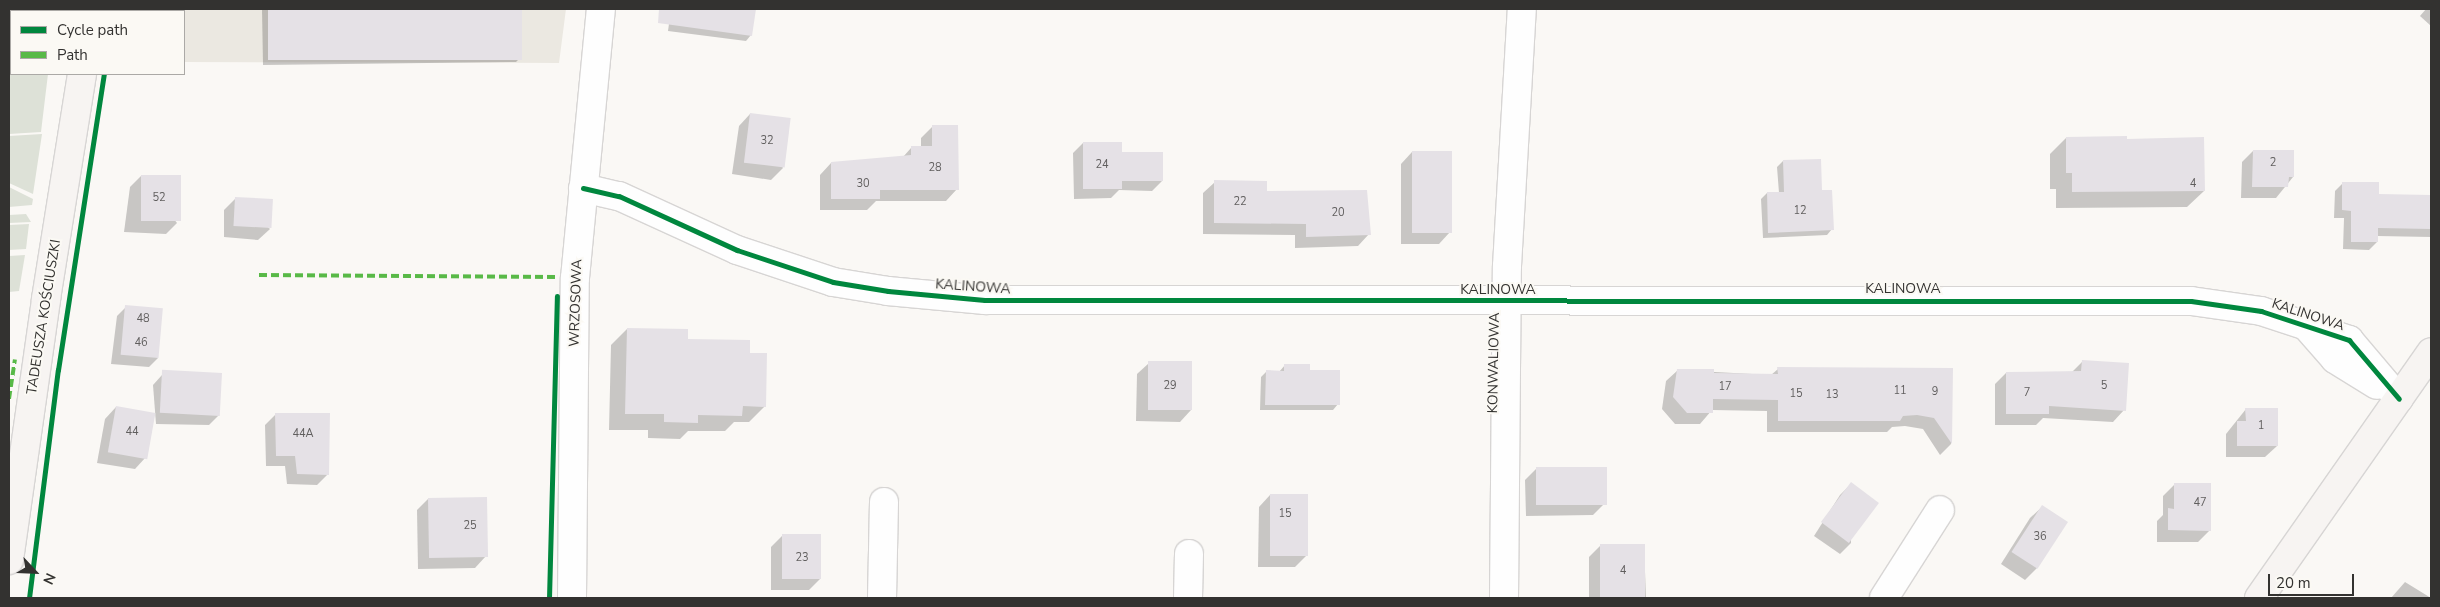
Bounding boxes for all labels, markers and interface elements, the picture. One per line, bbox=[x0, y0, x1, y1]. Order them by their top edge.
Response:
legend bbox=[10, 10, 185, 75]
text: Cycle path bbox=[57, 20, 128, 40]
text: Path bbox=[57, 45, 88, 65]
house number: 32 bbox=[760, 134, 774, 148]
house number: 2 bbox=[2270, 156, 2276, 170]
house number: 24 bbox=[1095, 158, 1109, 172]
house number: 28 bbox=[928, 161, 942, 175]
house number: 30 bbox=[856, 177, 870, 191]
house number: 4 bbox=[2190, 177, 2196, 191]
house number: 52 bbox=[152, 191, 166, 205]
house number: 22 bbox=[1233, 195, 1247, 209]
house number: 12 bbox=[1793, 204, 1807, 218]
house number: 20 bbox=[1331, 206, 1345, 220]
street label: TADEUSZA KOŚCIUSZKI bbox=[23, 238, 65, 396]
street label: WRZOSOWA bbox=[566, 259, 586, 347]
street label: KALINOWA bbox=[935, 276, 1011, 298]
street label: KALINOWA bbox=[1865, 281, 1941, 297]
street label: KALINOWA bbox=[1460, 282, 1536, 298]
street label: KALINOWA bbox=[2270, 295, 2346, 335]
house number: 48 bbox=[136, 312, 150, 326]
street label: KONWALIOWA bbox=[1485, 312, 1503, 414]
house number: 46 bbox=[134, 336, 148, 350]
house number: 29 bbox=[1163, 379, 1177, 393]
house number: 5 bbox=[2101, 379, 2107, 393]
house number: 17 bbox=[1718, 380, 1732, 394]
house number: 11 bbox=[1893, 384, 1907, 398]
house number: 9 bbox=[1932, 385, 1938, 399]
house number: 7 bbox=[2024, 386, 2030, 400]
house number: 15 bbox=[1789, 387, 1803, 401]
house number: 13 bbox=[1825, 388, 1839, 402]
house number: 1 bbox=[2258, 419, 2264, 433]
house number: 44 bbox=[125, 425, 139, 439]
house number: 44A bbox=[292, 427, 314, 441]
house number: 47 bbox=[2193, 496, 2207, 510]
house number: 15 bbox=[1278, 507, 1292, 521]
house number: 25 bbox=[463, 519, 477, 533]
house number: 36 bbox=[2033, 530, 2047, 544]
north arrow bbox=[10, 547, 60, 597]
house number: 23 bbox=[795, 551, 809, 565]
house number: 4 bbox=[1620, 564, 1626, 578]
scale bar bbox=[2270, 564, 2356, 596]
text: N bbox=[38, 570, 60, 587]
text: 20 m bbox=[2276, 573, 2311, 593]

